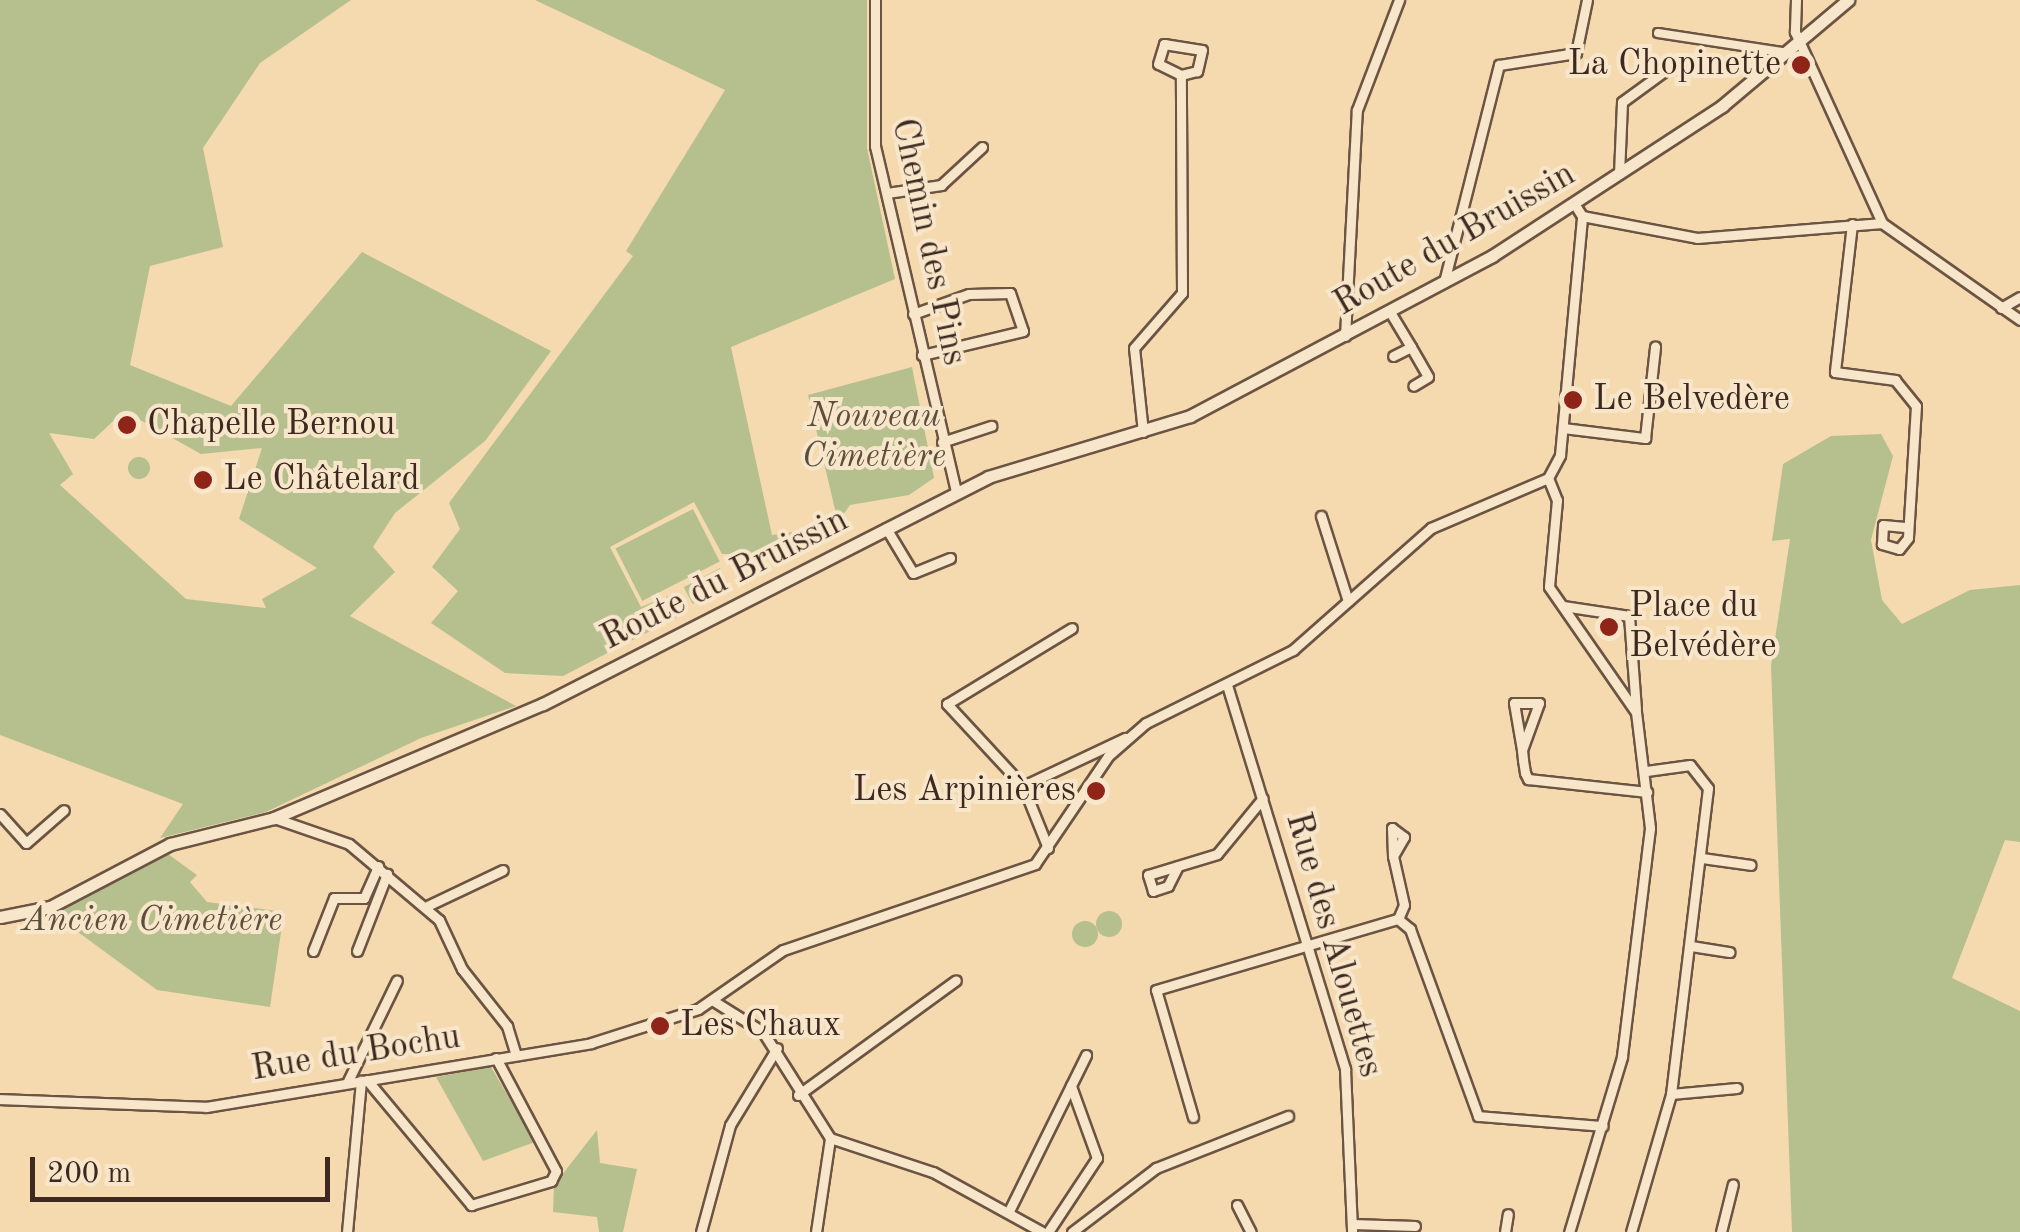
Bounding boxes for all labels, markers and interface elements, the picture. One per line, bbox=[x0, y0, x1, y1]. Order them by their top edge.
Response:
place label: La Chopinette bbox=[1567, 44, 1781, 86]
marker: La Chopinette bbox=[1790, 54, 1812, 76]
street label: Chemin des Pins bbox=[881, 115, 975, 369]
street label: Route du Bruissin bbox=[1327, 154, 1583, 326]
place label: Le Belvedère bbox=[1593, 379, 1790, 421]
marker: Le Belvedère bbox=[1562, 389, 1584, 411]
park label: Nouveau Cimetière bbox=[802, 396, 946, 478]
place label: Chapelle Bernou bbox=[147, 404, 395, 446]
marker: Chapelle Bernou bbox=[116, 414, 138, 436]
place label: Le Châtelard bbox=[223, 459, 420, 501]
marker: Le Châtelard bbox=[192, 469, 214, 491]
street label: Route du Bruissin bbox=[595, 500, 855, 660]
place label: Place du Belvédère bbox=[1629, 586, 1776, 668]
marker: Place du Belvédère bbox=[1598, 616, 1620, 638]
place label: Les Arpinières bbox=[853, 770, 1076, 812]
marker: Les Arpinières bbox=[1085, 780, 1107, 802]
street label: Rue des Alouettes bbox=[1275, 808, 1391, 1082]
park label: Ancien Cimetière bbox=[22, 900, 282, 942]
place label: Les Chaux bbox=[680, 1005, 841, 1047]
marker: Les Chaux bbox=[649, 1015, 671, 1037]
street label: Rue du Bochu bbox=[249, 1017, 463, 1091]
scale bar bbox=[35, 1137, 335, 1199]
text: 200 m bbox=[47, 1159, 131, 1189]

